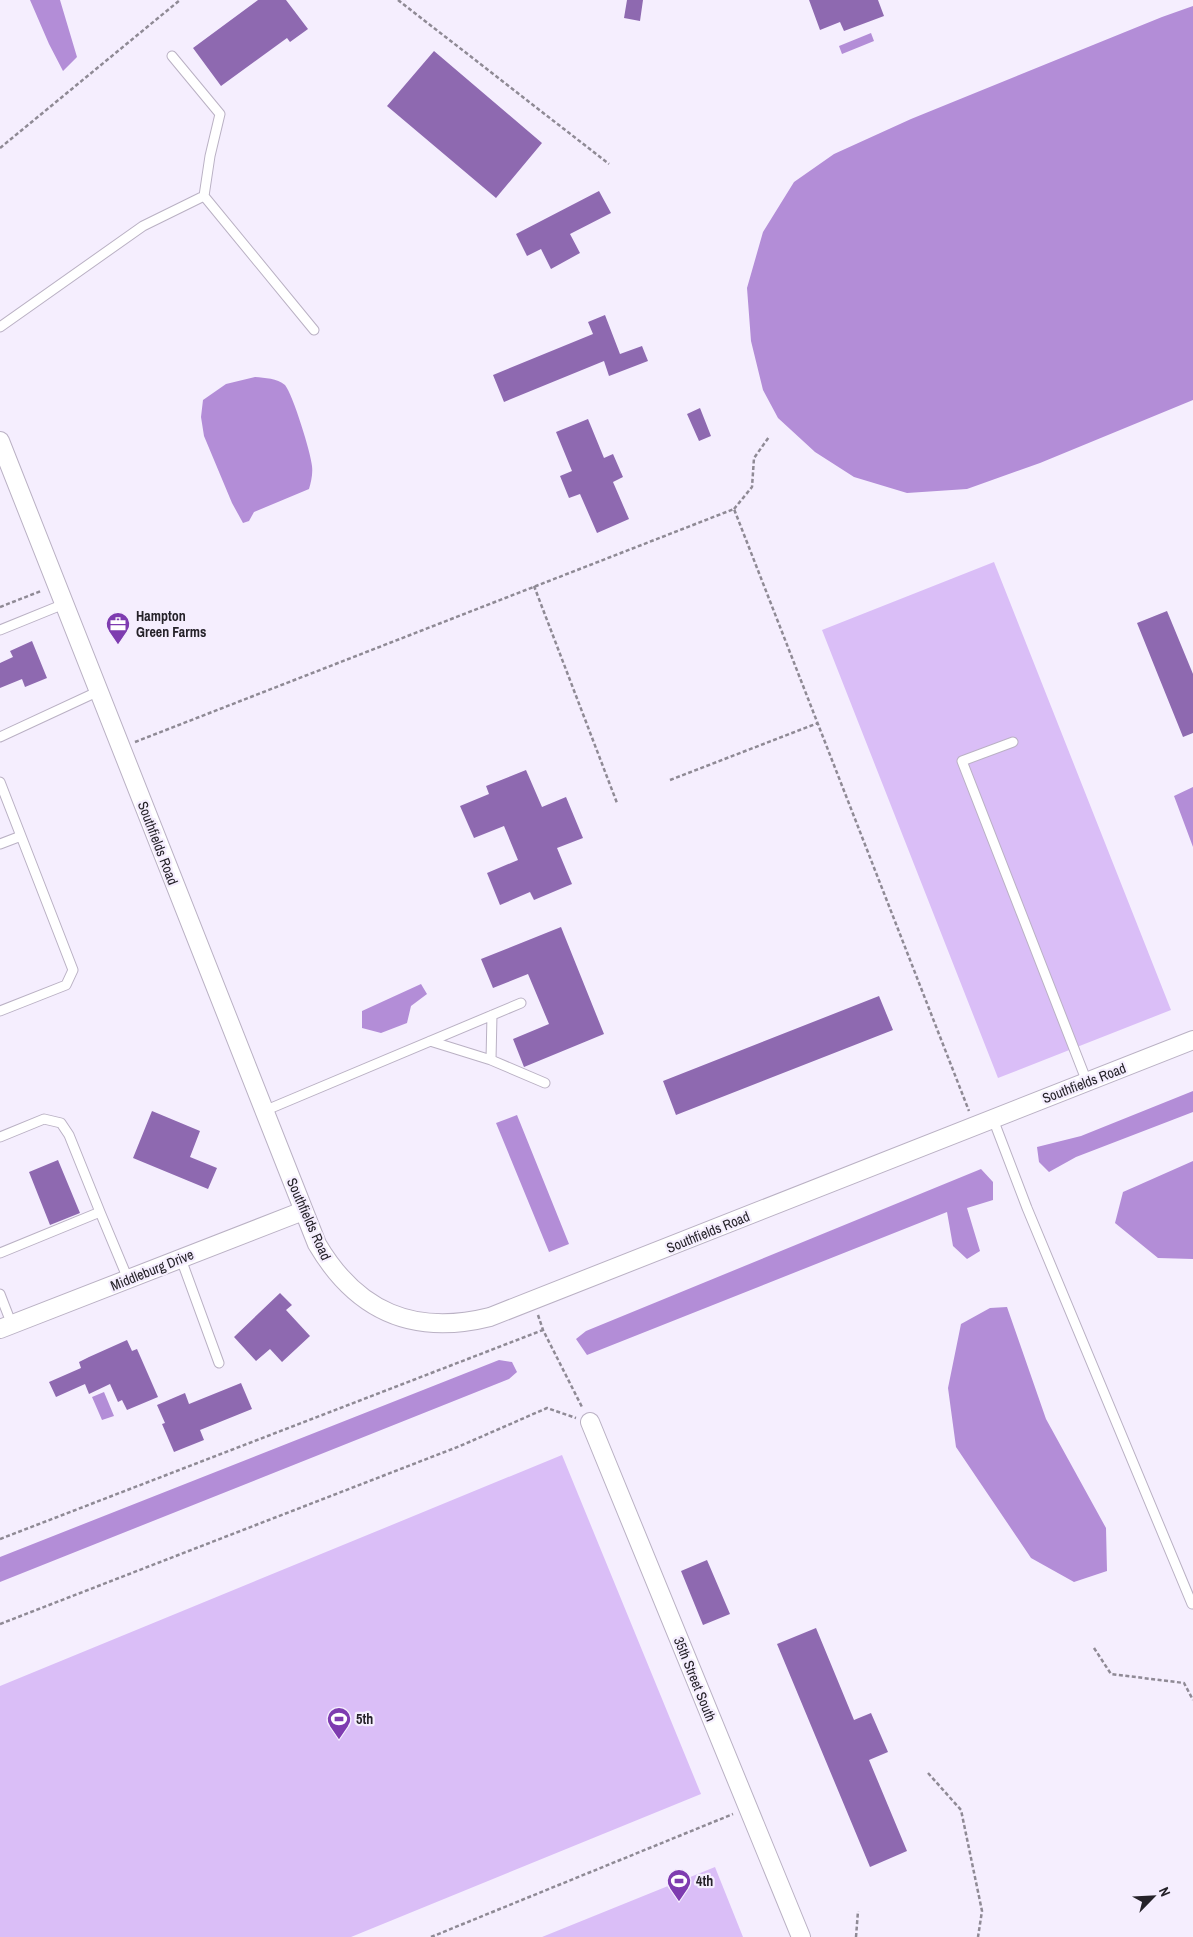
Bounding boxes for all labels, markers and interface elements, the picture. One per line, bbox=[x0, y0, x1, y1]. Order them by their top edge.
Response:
place label: Hampton Green Farms bbox=[136, 607, 206, 641]
office icon: Hampton Green Farms bbox=[105, 611, 131, 645]
street label: Southfields Road bbox=[134, 799, 182, 887]
street label: Southfields Road bbox=[1040, 1059, 1128, 1107]
street label: Southfields Road bbox=[283, 1175, 335, 1263]
street label: Southfields Road bbox=[664, 1207, 752, 1257]
street label: Middleburg Drive bbox=[108, 1245, 196, 1295]
street label: 35th Street South bbox=[670, 1634, 720, 1724]
sports icon: 5th bbox=[326, 1706, 352, 1740]
place label: 5th bbox=[356, 1710, 373, 1728]
sports icon: 4th bbox=[666, 1868, 692, 1902]
place label: 4th bbox=[696, 1872, 713, 1890]
north arrow bbox=[1128, 1872, 1178, 1922]
text: N bbox=[1155, 1884, 1175, 1899]

